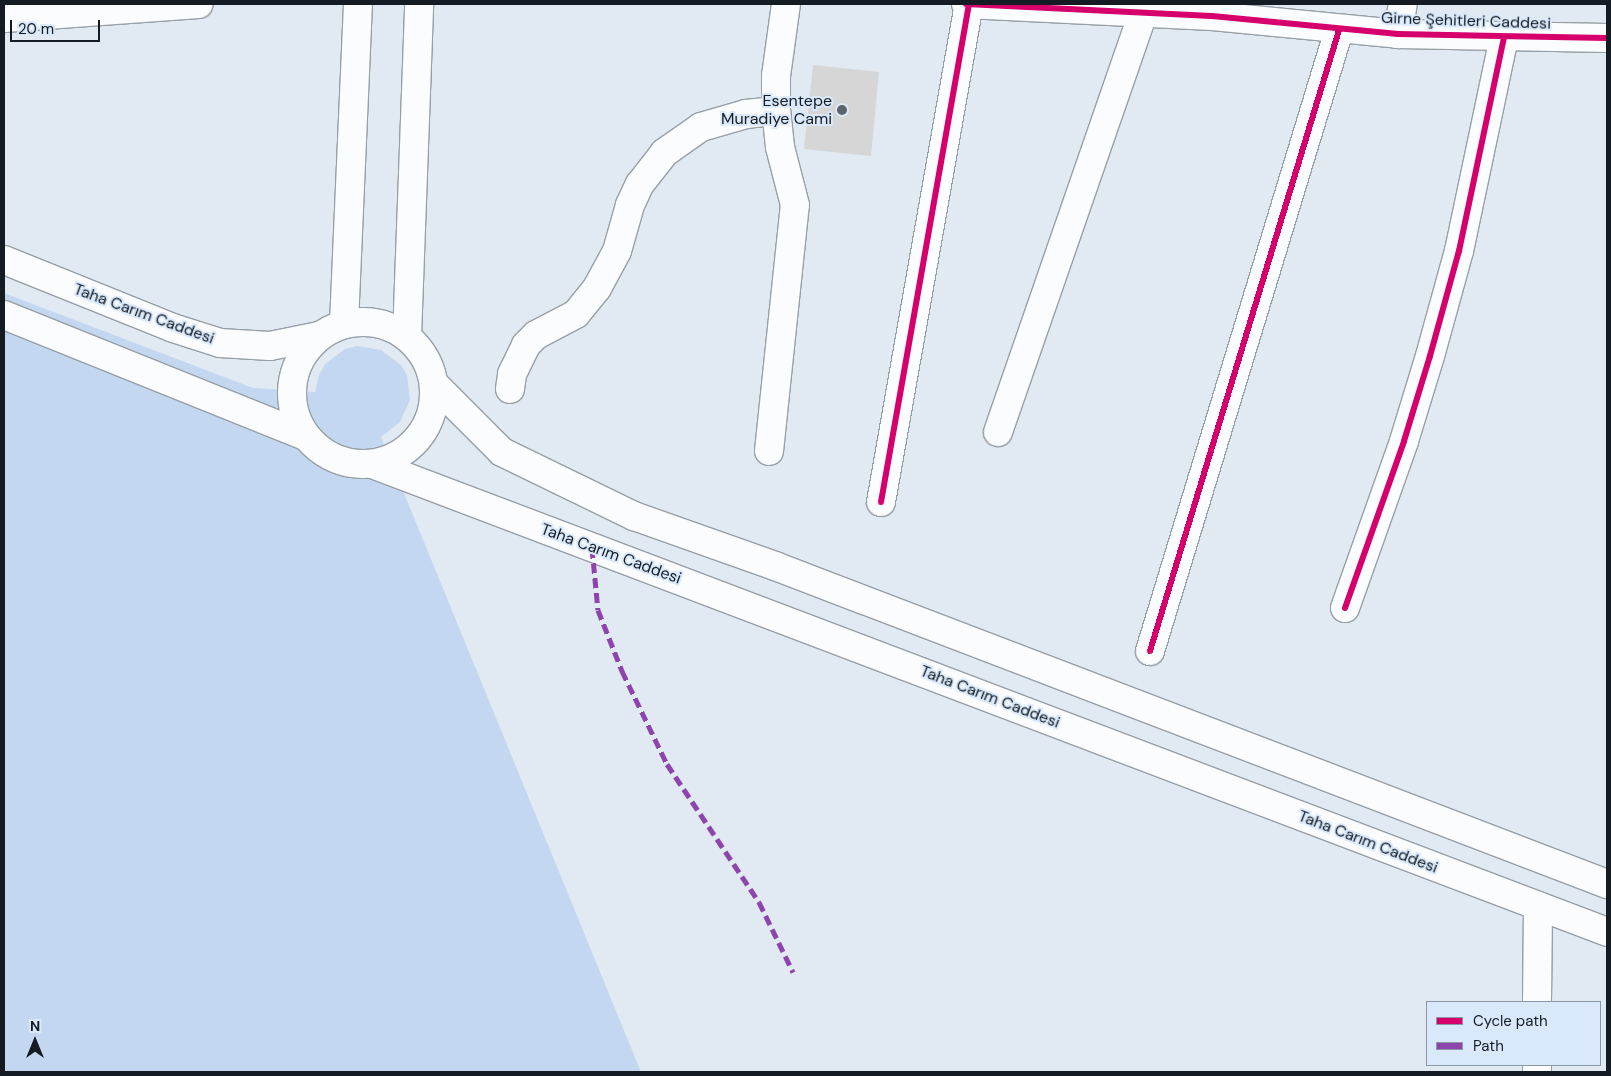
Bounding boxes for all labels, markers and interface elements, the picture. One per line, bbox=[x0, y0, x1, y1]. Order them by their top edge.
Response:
street label: Girne Şehitleri Caddesi bbox=[1381, 8, 1551, 34]
scale bar bbox=[12, 10, 102, 42]
text: 20 m bbox=[18, 19, 54, 39]
place label: Esentepe Muradiye Cami bbox=[721, 91, 832, 129]
marker: Esentepe Muradiye Cami bbox=[836, 104, 848, 116]
street label: Taha Carım Caddesi bbox=[71, 280, 217, 348]
street label: Taha Carım Caddesi bbox=[538, 520, 684, 588]
street label: Taha Carım Caddesi bbox=[917, 662, 1063, 732]
street label: Taha Carım Caddesi bbox=[1295, 807, 1441, 877]
legend bbox=[1426, 1001, 1601, 1066]
text: Cycle path bbox=[1473, 1011, 1548, 1031]
north arrow bbox=[10, 1016, 60, 1066]
text: N bbox=[30, 1017, 40, 1035]
text: Path bbox=[1473, 1036, 1504, 1056]

